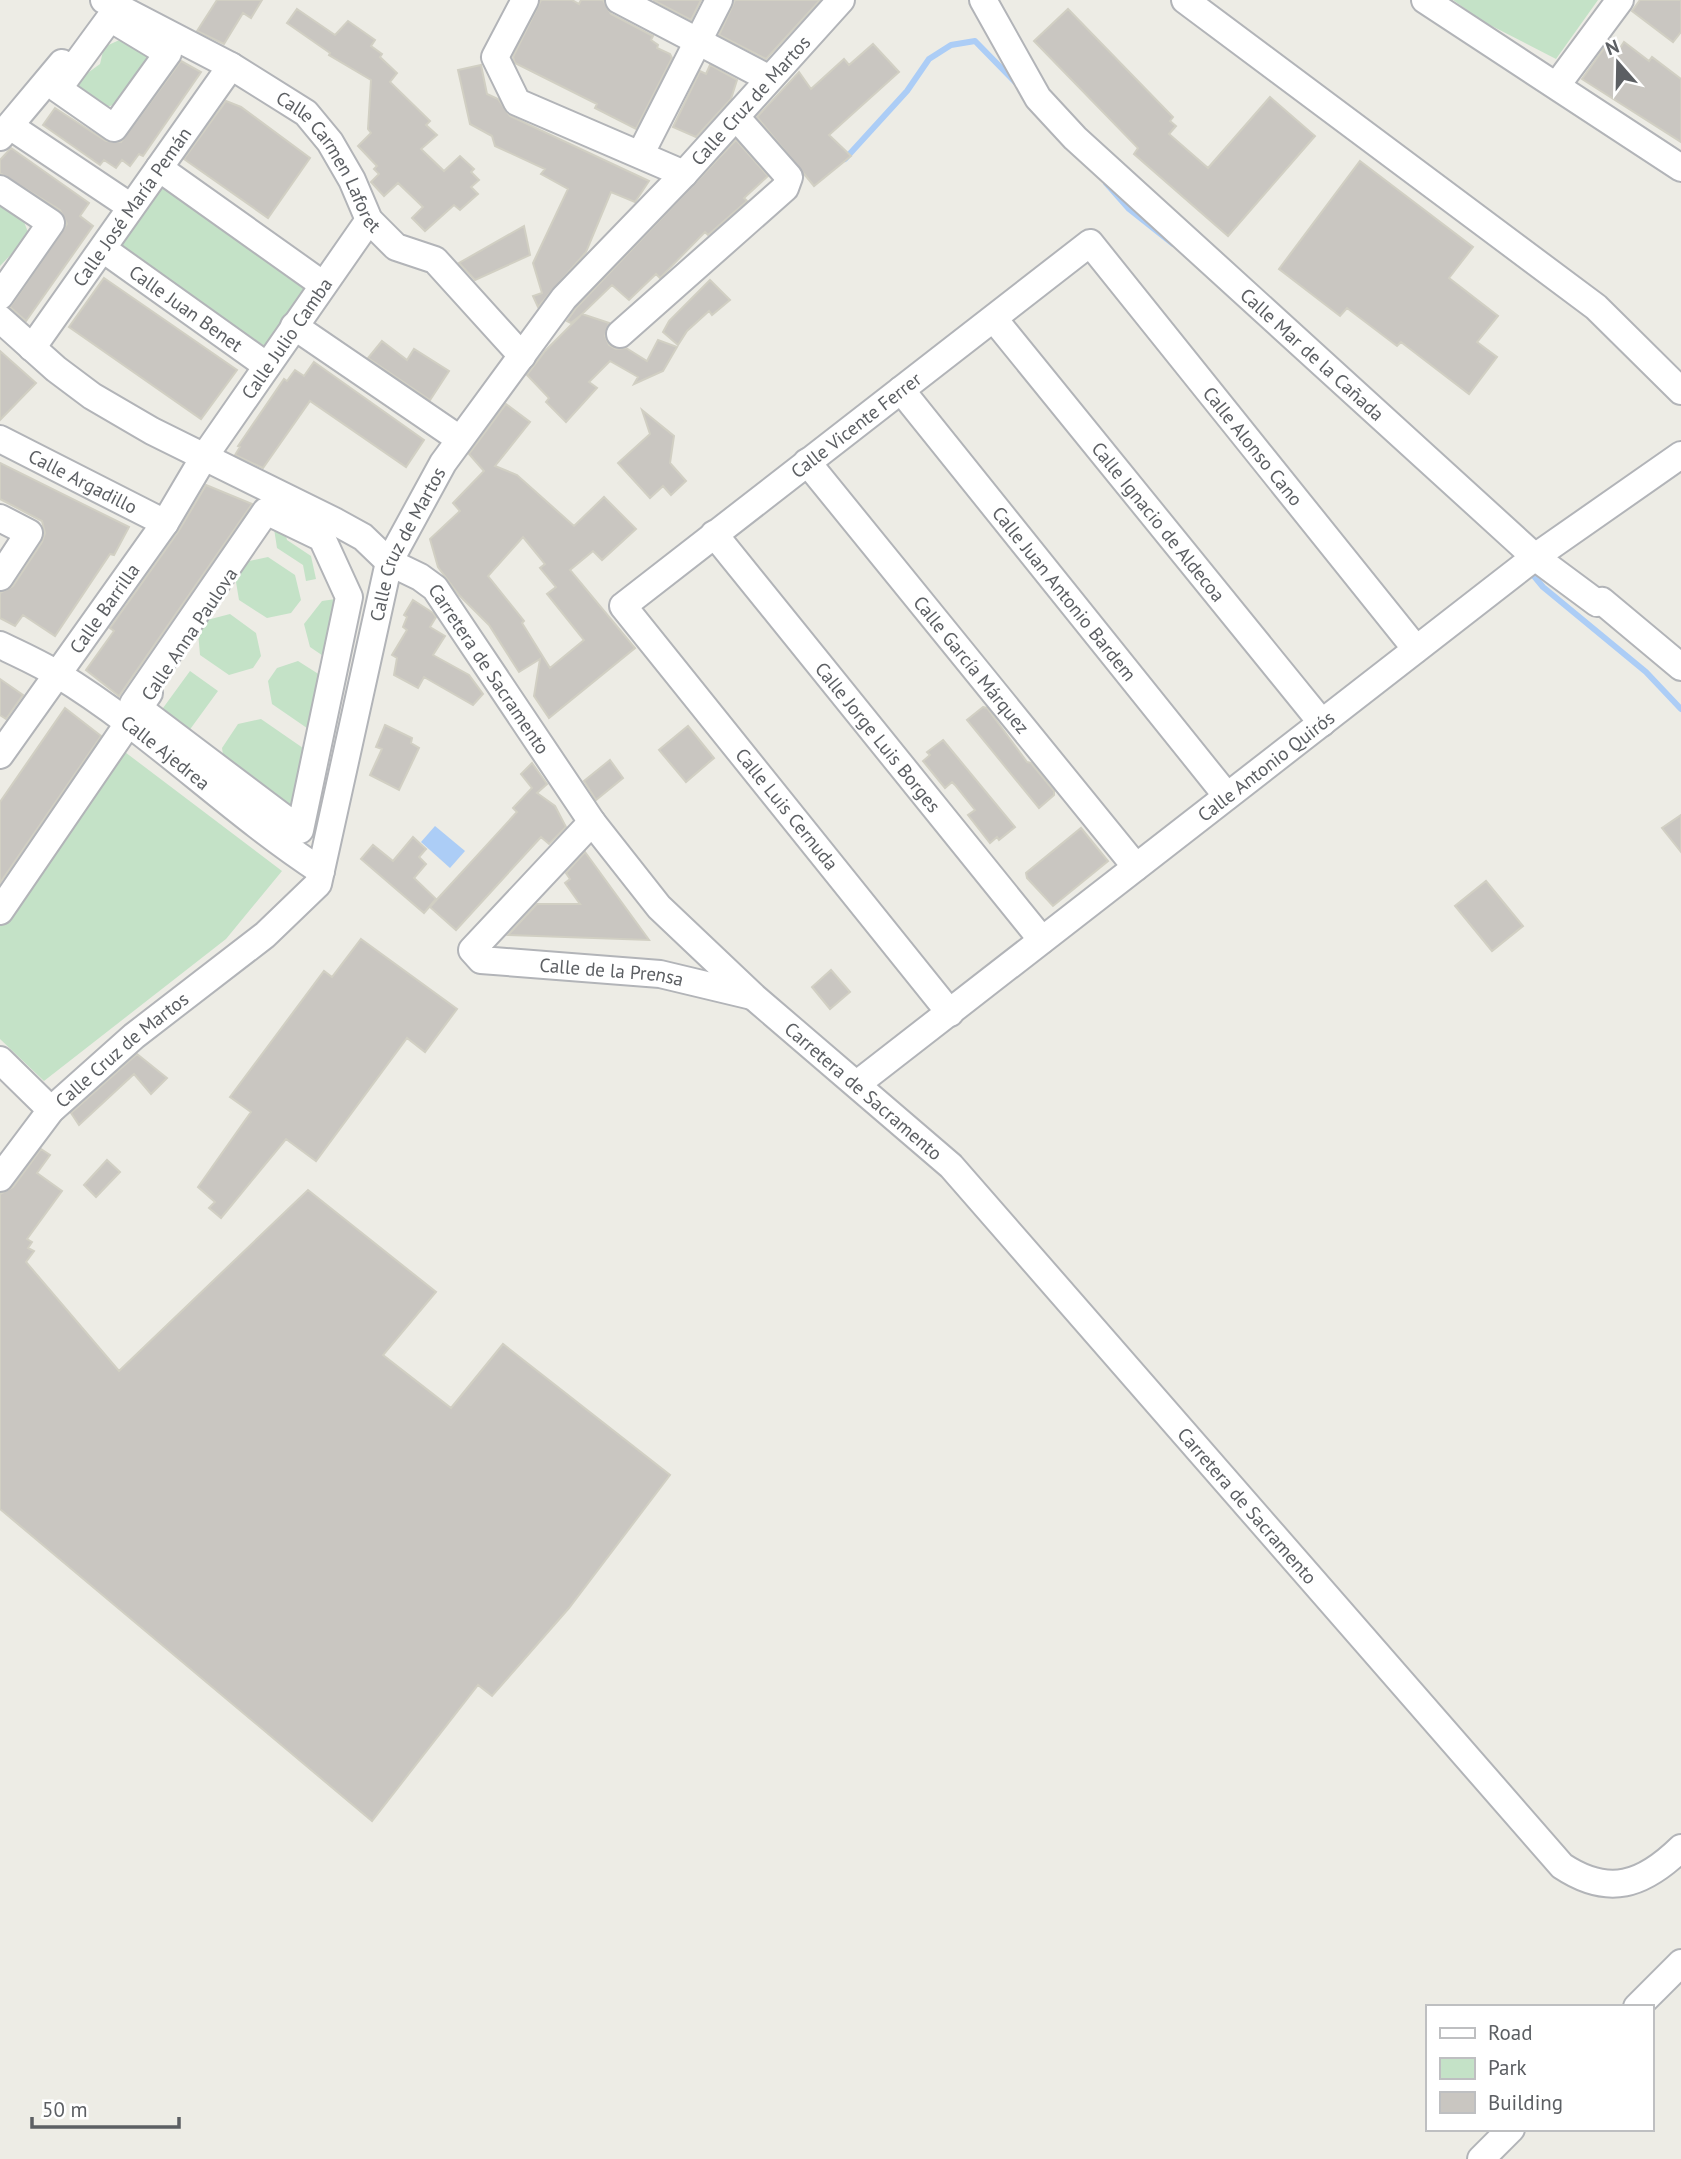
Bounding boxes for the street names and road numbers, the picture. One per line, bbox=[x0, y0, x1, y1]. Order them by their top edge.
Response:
street label: Calle Cruz de Martos bbox=[686, 30, 815, 170]
street label: Calle Carmen Laforet bbox=[272, 85, 387, 238]
street label: Calle José María Pemán bbox=[67, 122, 196, 291]
street label: Calle Juan Benet bbox=[125, 260, 248, 357]
street label: Calle Julio Camba bbox=[236, 273, 337, 404]
street label: Calle Mar de la Cañada bbox=[1235, 283, 1389, 426]
street label: Calle Vicente Ferrer bbox=[786, 366, 926, 483]
street label: Calle Alonso Cano bbox=[1198, 381, 1308, 511]
street label: Calle Ignacio de Aldecoa bbox=[1087, 437, 1230, 606]
street label: Calle Argadillo bbox=[24, 443, 141, 519]
street label: Calle Cruz de Martos bbox=[364, 463, 451, 624]
street label: Calle Juan Antonio Bardem bbox=[987, 501, 1142, 686]
street label: Calle Barrilla bbox=[64, 559, 145, 658]
street label: Calle Anna Paulova bbox=[136, 563, 242, 705]
street label: Carretera de Sacramento bbox=[423, 579, 555, 759]
street label: Calle García Márquez bbox=[908, 591, 1035, 738]
street label: Calle Jorge Luis Borges bbox=[810, 657, 946, 817]
street label: Calle Antonio Quirós bbox=[1193, 705, 1339, 827]
street label: Calle Ajedrea bbox=[116, 710, 215, 795]
street label: Calle Luis Cernuda bbox=[730, 743, 844, 875]
street label: Calle de la Prensa bbox=[539, 953, 686, 991]
street label: Calle Cruz de Martos bbox=[50, 987, 193, 1113]
street label: Carretera de Sacramento bbox=[780, 1017, 947, 1165]
street label: Carretera de Sacramento bbox=[1173, 1422, 1322, 1589]

